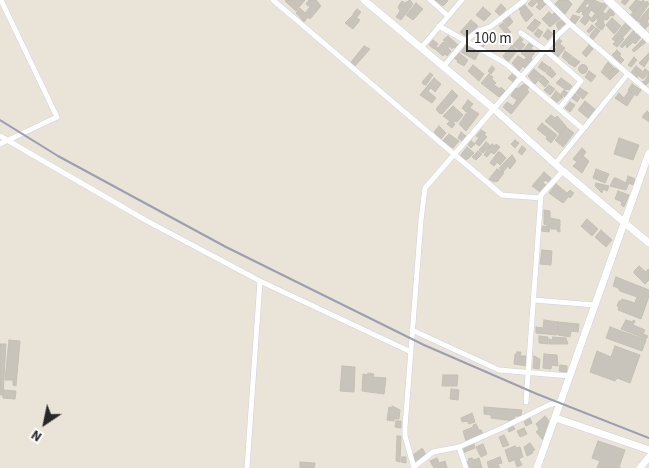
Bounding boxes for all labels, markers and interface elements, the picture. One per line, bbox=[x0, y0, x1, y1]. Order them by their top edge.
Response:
scale bar bbox=[469, 20, 558, 52]
text: 100 m bbox=[474, 28, 512, 49]
north arrow bbox=[20, 398, 70, 448]
text: N bbox=[27, 425, 46, 446]

